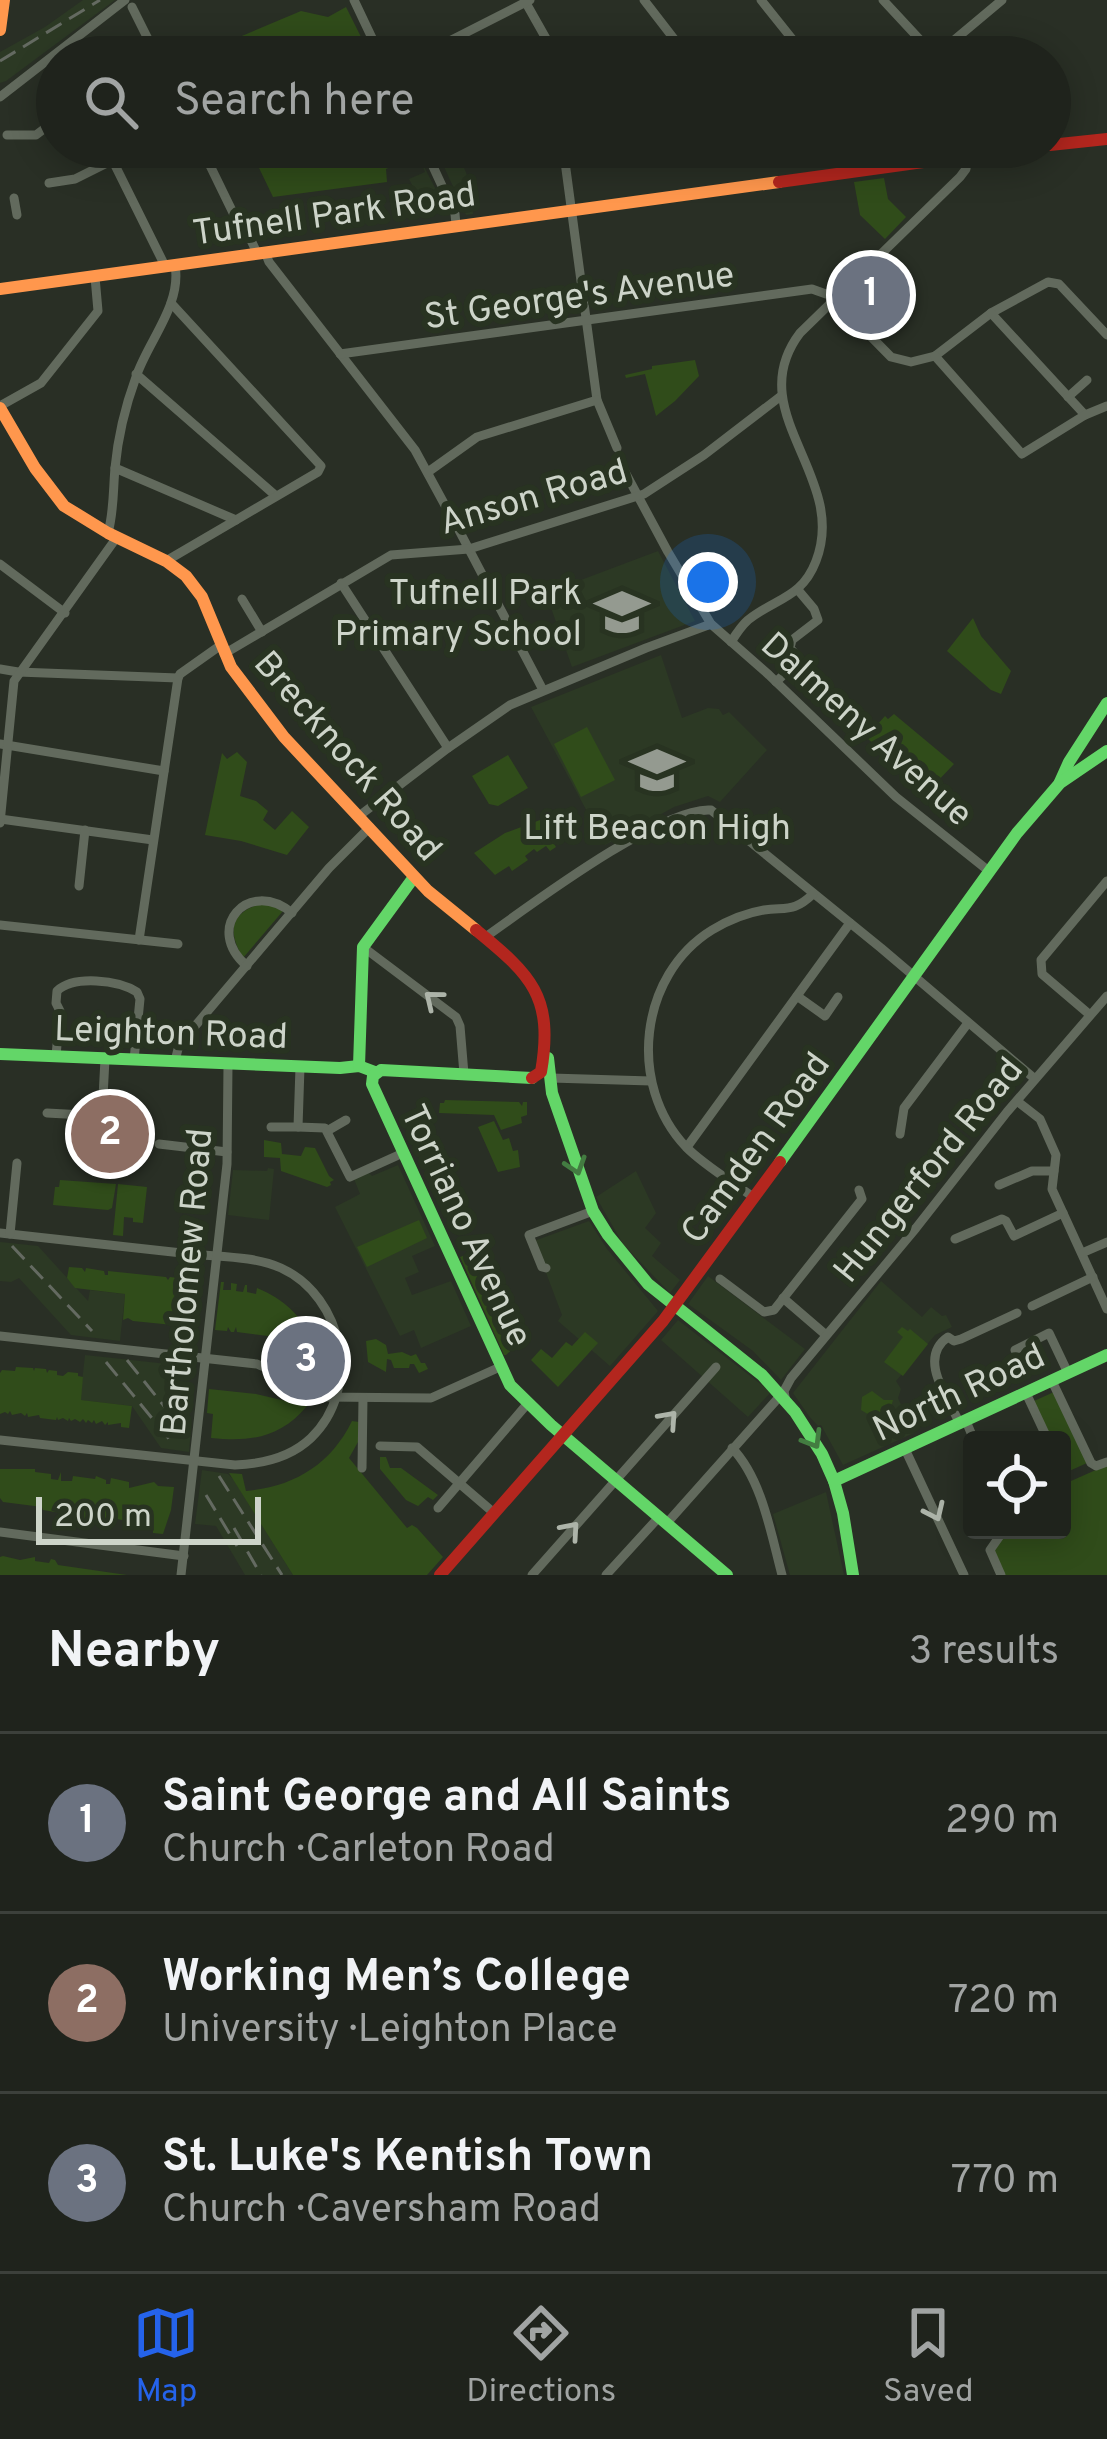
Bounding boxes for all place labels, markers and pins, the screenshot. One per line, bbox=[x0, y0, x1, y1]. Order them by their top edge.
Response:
pin: 1 bbox=[832, 250, 910, 340]
place label: Tufnell Park Primary School bbox=[335, 572, 582, 659]
school or university icon: Tufnell Park Primary School bbox=[593, 583, 651, 641]
school or university icon: Lift Beacon High bbox=[628, 741, 686, 799]
place label: Lift Beacon High bbox=[523, 807, 791, 853]
pin: 2 bbox=[71, 1089, 149, 1179]
pin: 3 bbox=[267, 1316, 345, 1406]

